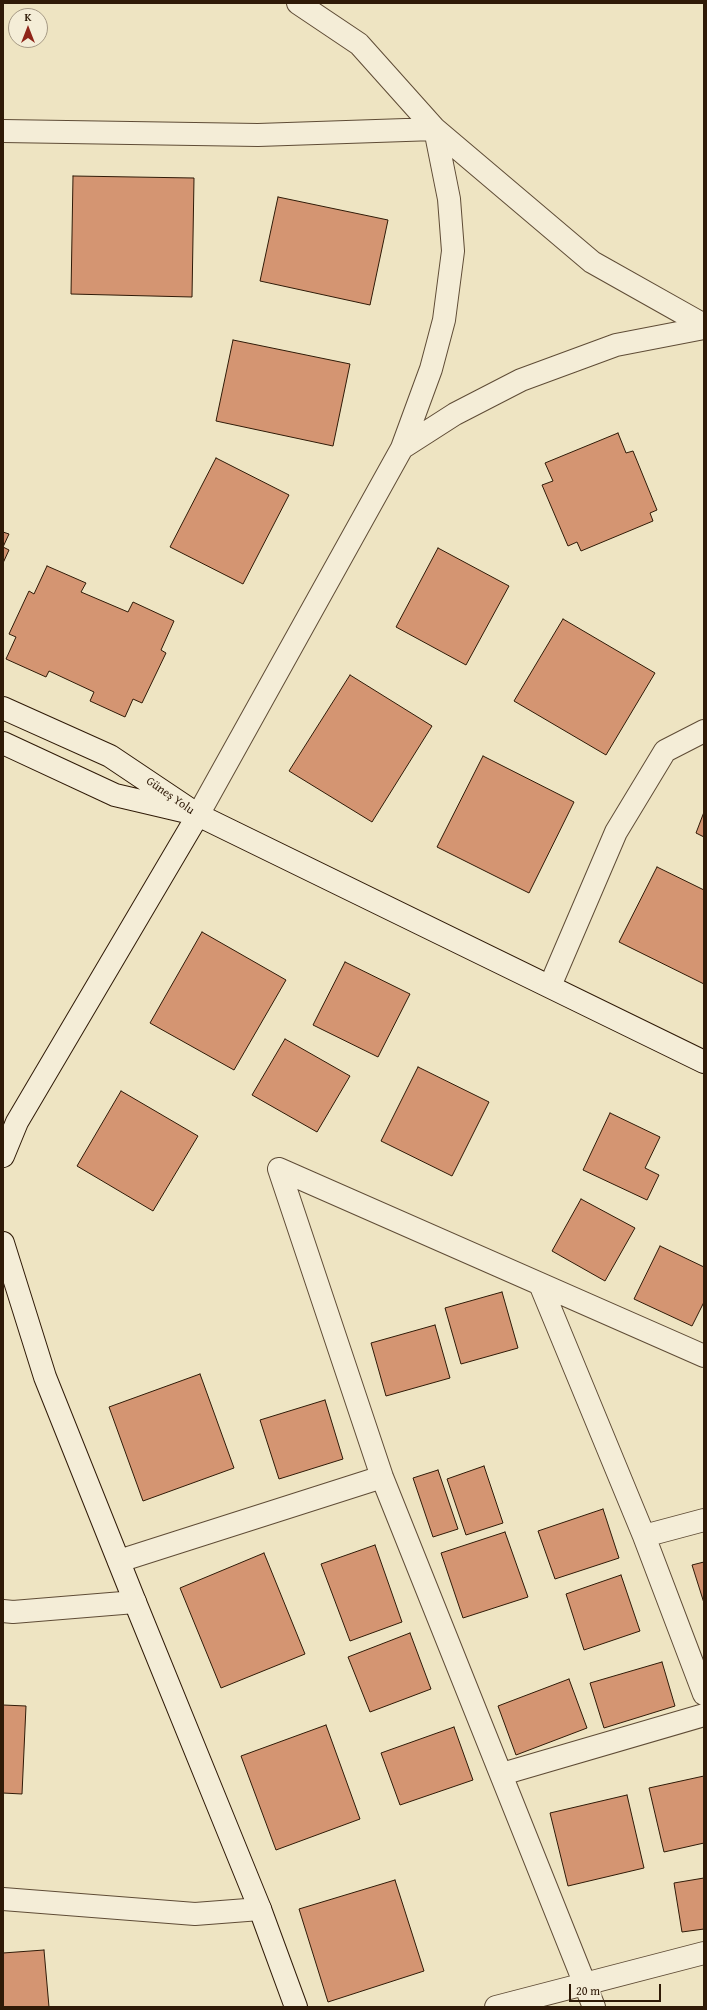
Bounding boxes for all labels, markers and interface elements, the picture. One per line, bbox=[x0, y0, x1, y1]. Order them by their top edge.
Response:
north arrow bbox=[8, 8, 48, 48]
text: K bbox=[25, 9, 31, 25]
street label: Güneş Yolu bbox=[143, 774, 197, 818]
scale bar bbox=[571, 1976, 663, 2002]
text: 20 m bbox=[576, 1982, 600, 1999]

